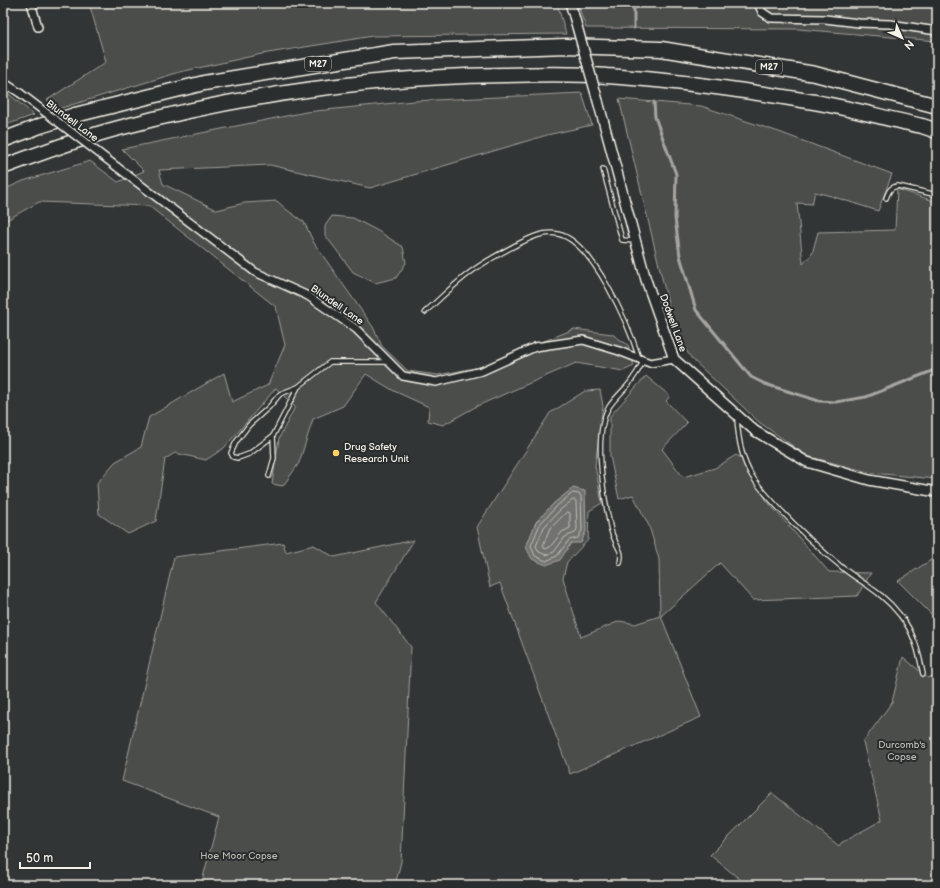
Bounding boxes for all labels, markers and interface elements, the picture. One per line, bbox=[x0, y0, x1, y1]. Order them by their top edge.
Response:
north arrow bbox=[882, 18, 922, 58]
text: N bbox=[901, 37, 916, 52]
road number: M27 bbox=[305, 57, 331, 71]
road number: M27 bbox=[756, 60, 782, 74]
street label: Blundell Lane bbox=[44, 98, 100, 144]
street label: Blundell Lane bbox=[308, 282, 366, 328]
street label: Dodwell Lane bbox=[657, 292, 689, 354]
place label: Drug Safety Research Unit bbox=[344, 441, 409, 465]
marker: Drug Safety Research Unit bbox=[331, 448, 341, 458]
park label: Durcomb's Copse bbox=[878, 739, 926, 763]
scale bar bbox=[20, 844, 90, 870]
park label: Hoe Moor Copse bbox=[200, 850, 278, 862]
text: 50 m bbox=[26, 851, 53, 866]

